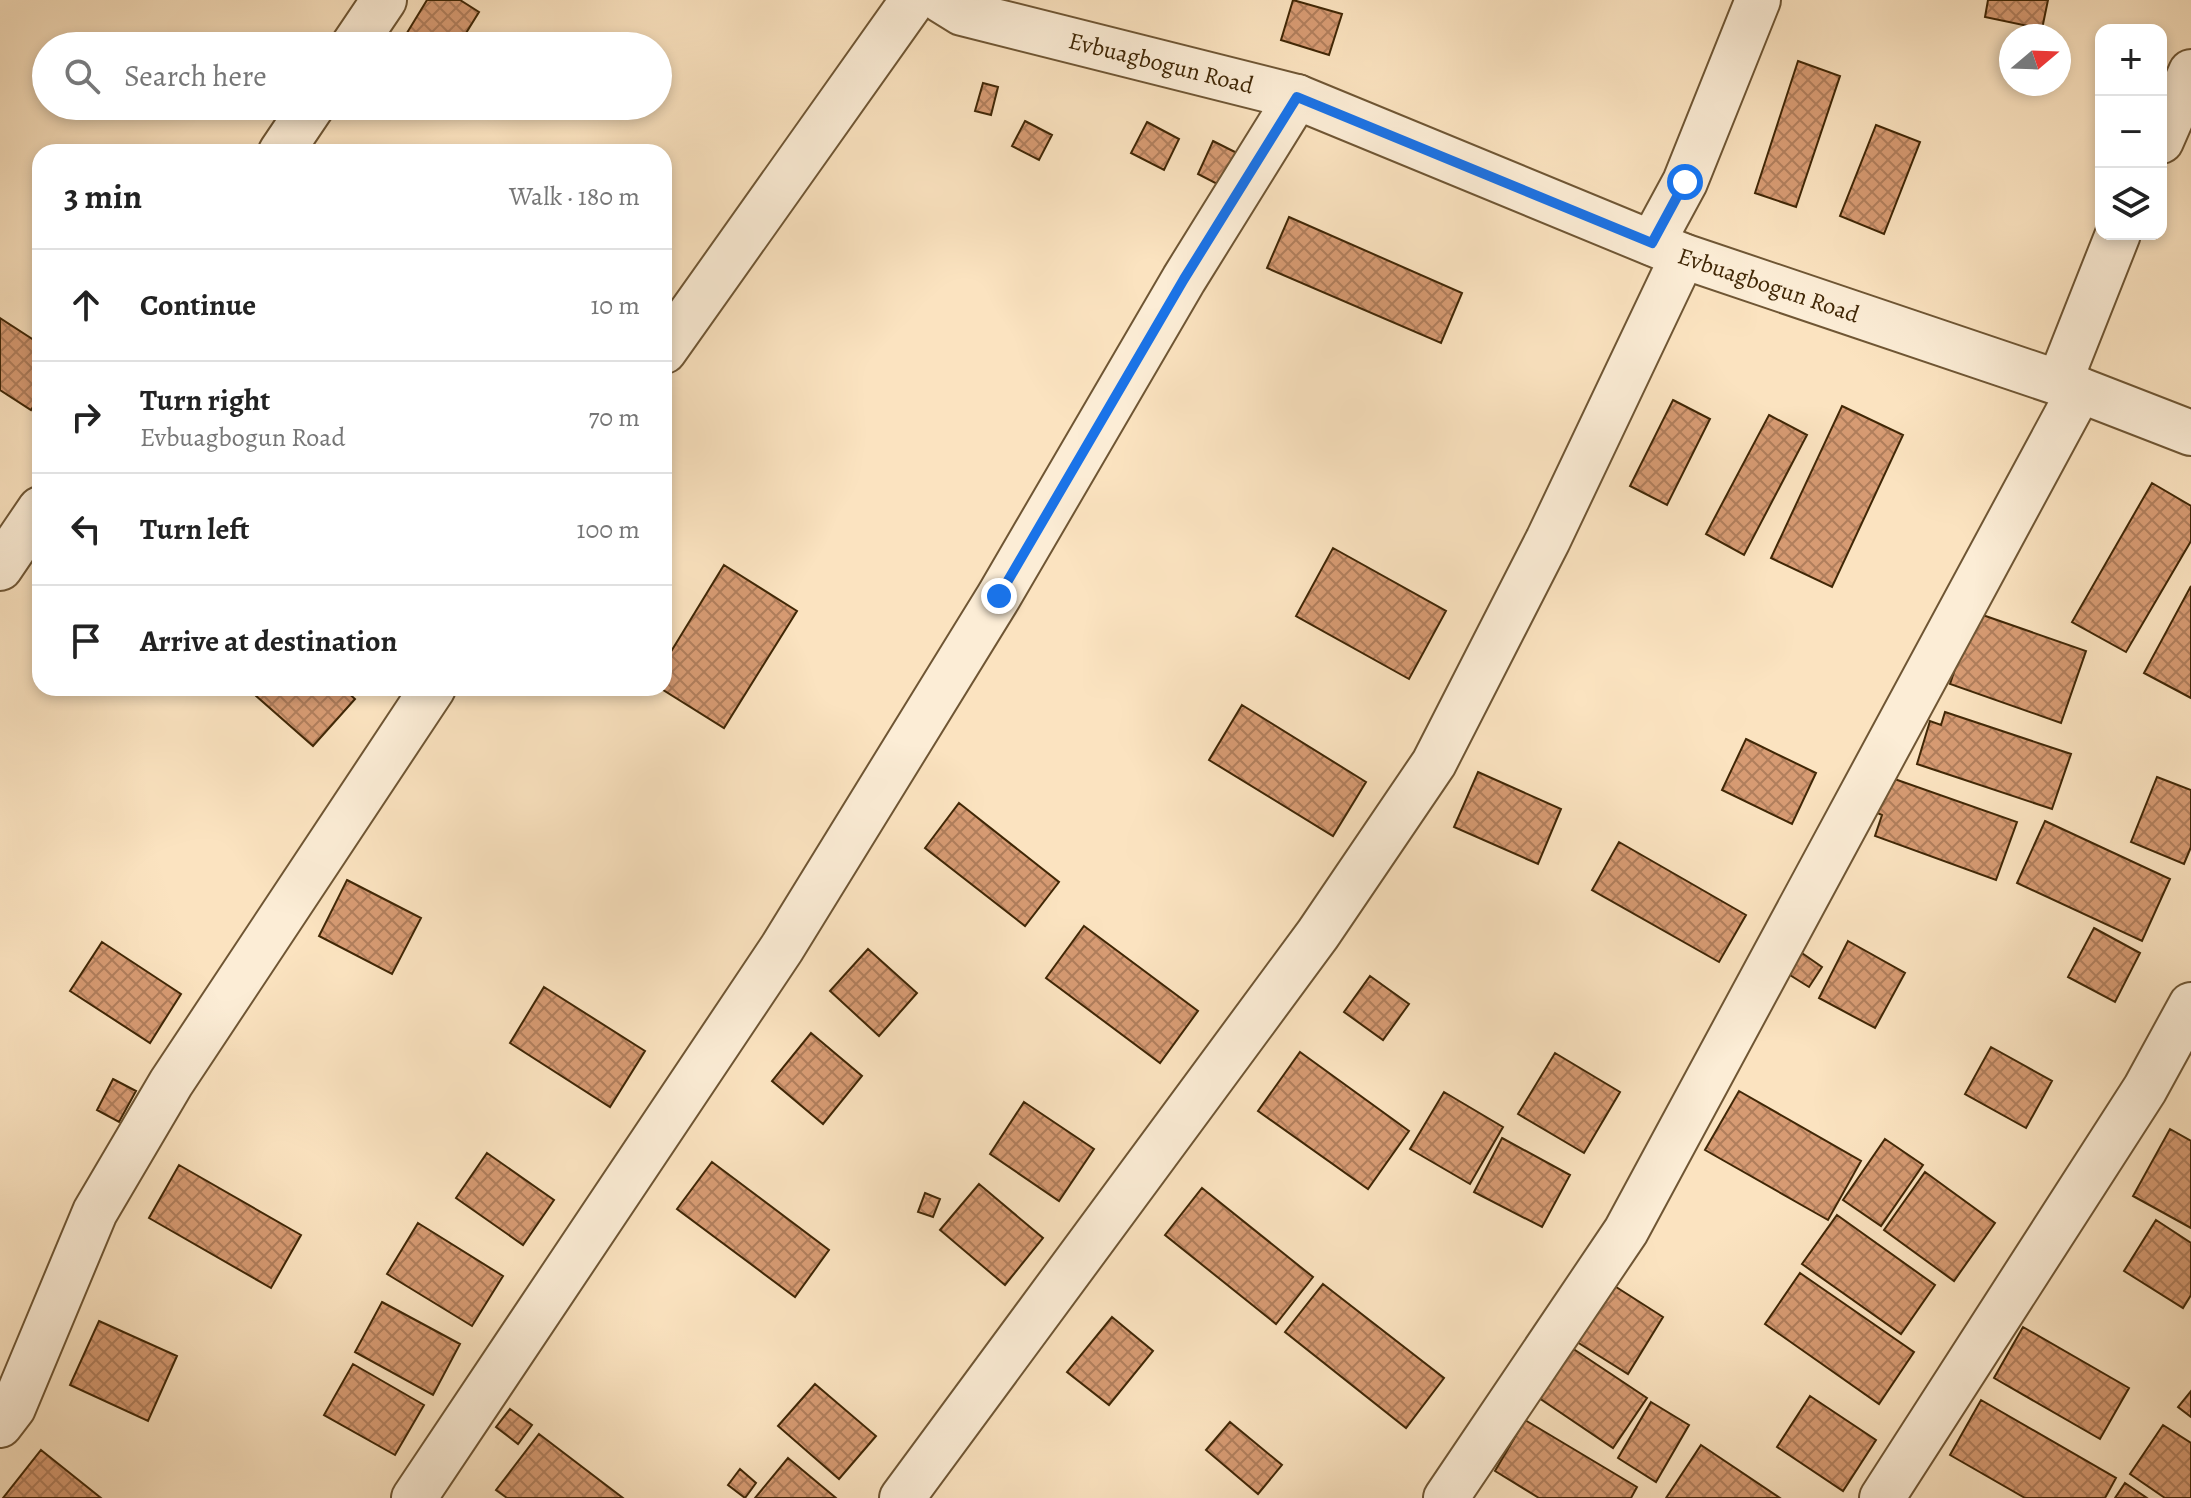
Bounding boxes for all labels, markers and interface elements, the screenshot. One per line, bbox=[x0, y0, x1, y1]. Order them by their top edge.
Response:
street label: Evbuagbogun Road bbox=[1065, 24, 1257, 102]
north arrow bbox=[1999, 24, 2071, 96]
map controls bbox=[2095, 24, 2167, 240]
button: + bbox=[2095, 24, 2167, 96]
search box bbox=[32, 32, 672, 120]
icon: search bbox=[60, 54, 104, 98]
text: Search here bbox=[124, 56, 267, 96]
button: − bbox=[2095, 96, 2167, 168]
route start bbox=[1667, 164, 1703, 200]
button: layers bbox=[2095, 168, 2167, 240]
text: 3 min bbox=[64, 173, 142, 220]
text: Walk · 180 m bbox=[509, 179, 640, 214]
street label: Evbuagbogun Road bbox=[1674, 239, 1864, 330]
icon: ahead bbox=[64, 283, 108, 327]
text: Continue bbox=[140, 285, 256, 325]
text: 10 m bbox=[590, 288, 640, 323]
text: Turn right bbox=[140, 380, 270, 420]
icon: right bbox=[64, 395, 108, 439]
text: 70 m bbox=[588, 400, 640, 435]
text: Evbuagbogun Road bbox=[140, 420, 345, 455]
icon: left bbox=[64, 507, 108, 551]
text: Turn left bbox=[140, 509, 249, 549]
text: 100 m bbox=[577, 512, 640, 547]
route end bbox=[981, 578, 1017, 614]
icon: arrive bbox=[64, 619, 108, 663]
text: Arrive at destination bbox=[140, 621, 397, 661]

